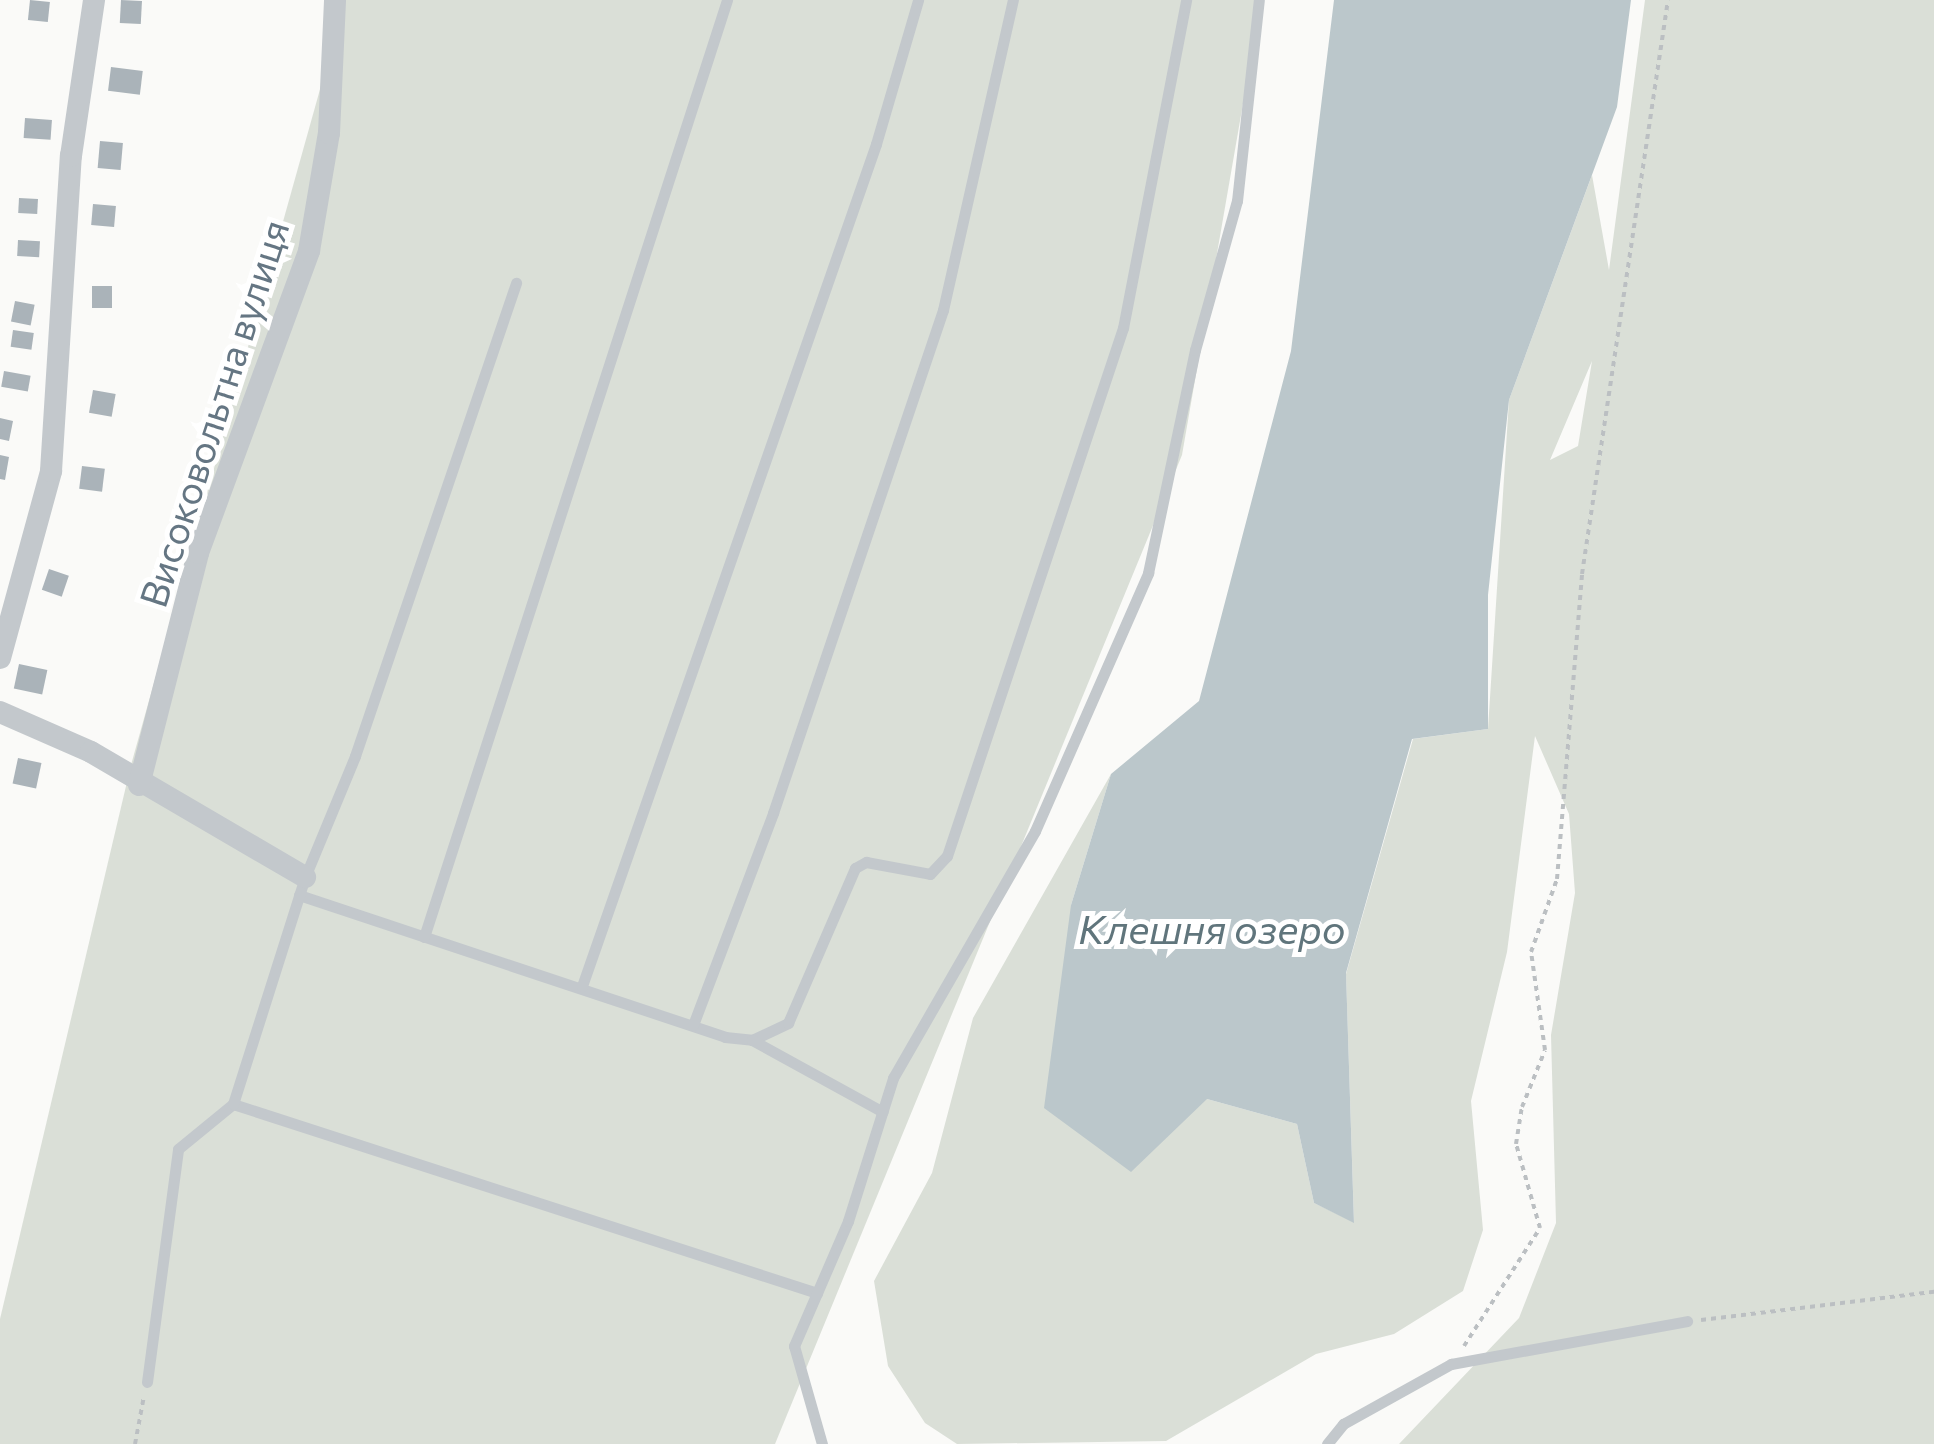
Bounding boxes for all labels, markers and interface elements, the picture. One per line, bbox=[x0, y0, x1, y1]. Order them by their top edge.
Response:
street label: Високовольтна вулиця bbox=[129, 214, 297, 612]
water label: Клешня озеро bbox=[1078, 904, 1346, 952]

